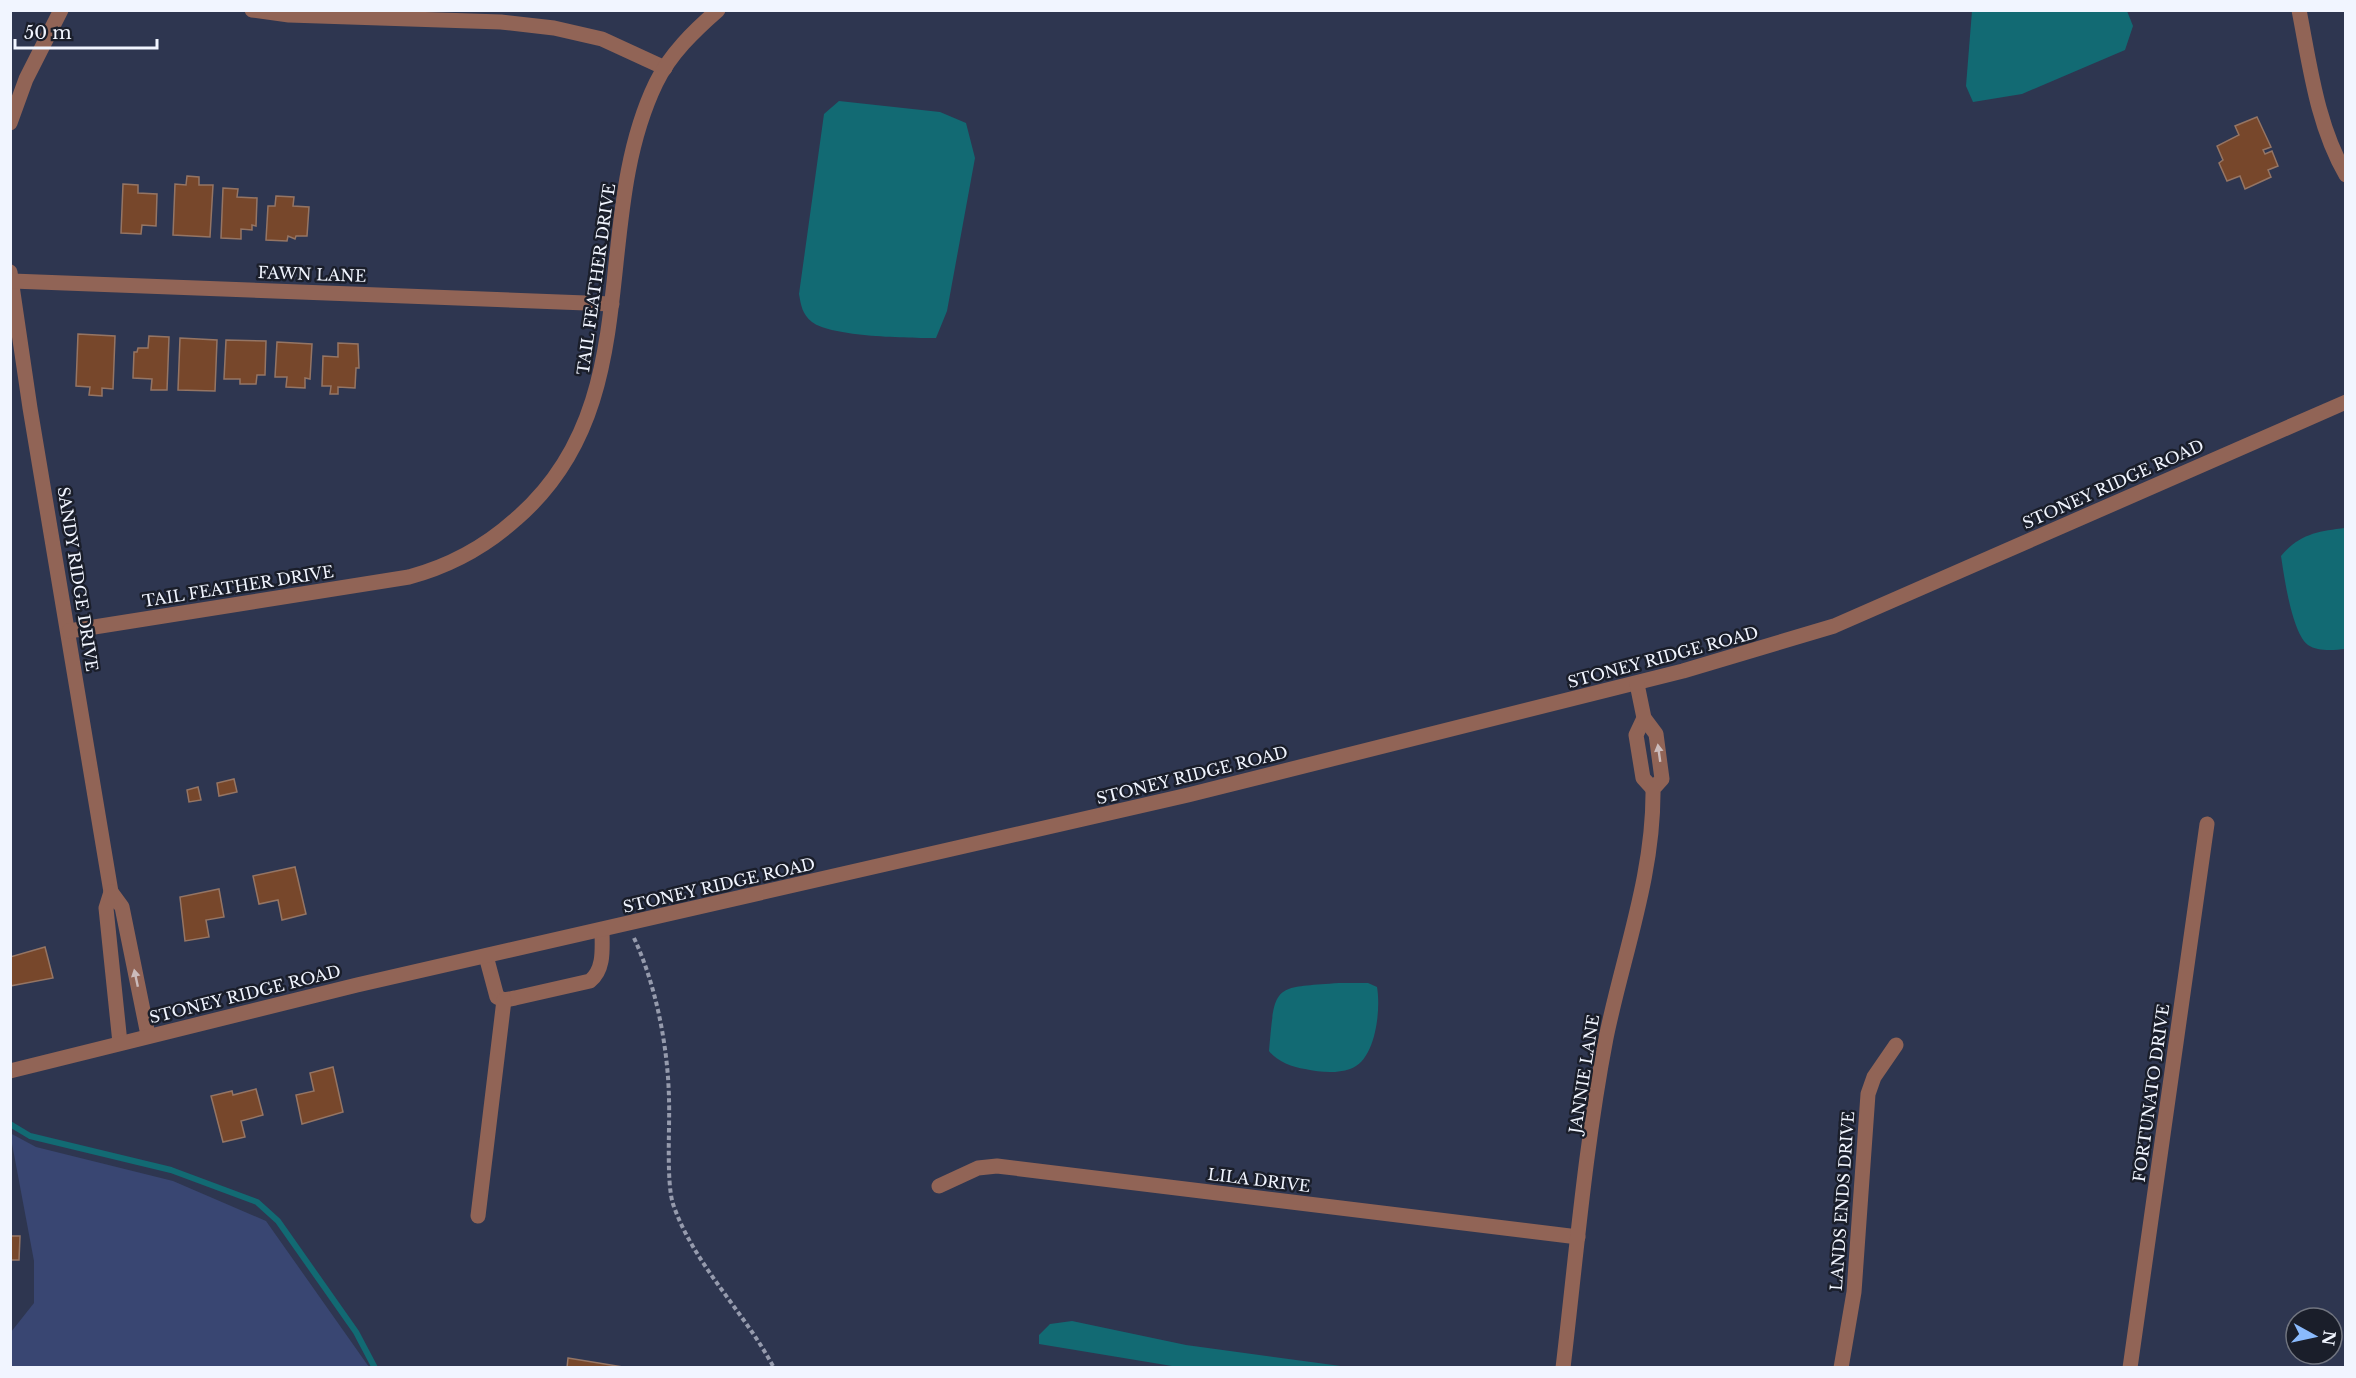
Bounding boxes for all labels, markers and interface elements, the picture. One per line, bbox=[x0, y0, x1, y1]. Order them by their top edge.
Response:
scale bar bbox=[15, 12, 158, 50]
text: 50 m bbox=[24, 22, 72, 44]
street label: TAIL FEATHER DRIVE bbox=[573, 182, 619, 376]
street label: FAWN LANE bbox=[257, 262, 367, 286]
street label: STONEY RIDGE ROAD bbox=[2019, 435, 2207, 533]
street label: SANDY RIDGE DRIVE bbox=[54, 485, 102, 673]
street label: TAIL FEATHER DRIVE bbox=[141, 561, 335, 611]
street label: STONEY RIDGE ROAD bbox=[1565, 622, 1761, 692]
street label: STONEY RIDGE ROAD bbox=[1094, 742, 1290, 808]
one-way arrow bbox=[1654, 744, 1663, 763]
street label: STONEY RIDGE ROAD bbox=[621, 853, 817, 917]
street label: STONEY RIDGE ROAD bbox=[147, 961, 343, 1027]
one-way arrow bbox=[131, 968, 140, 987]
street label: FORTUNATO DRIVE bbox=[2129, 1003, 2173, 1183]
street label: JANNIE LANE bbox=[1564, 1013, 1603, 1137]
street label: LANDS ENDS DRIVE bbox=[1826, 1111, 1858, 1291]
street label: LILA DRIVE bbox=[1206, 1164, 1312, 1196]
north arrow bbox=[2284, 1306, 2344, 1366]
text: N bbox=[2318, 1329, 2340, 1347]

